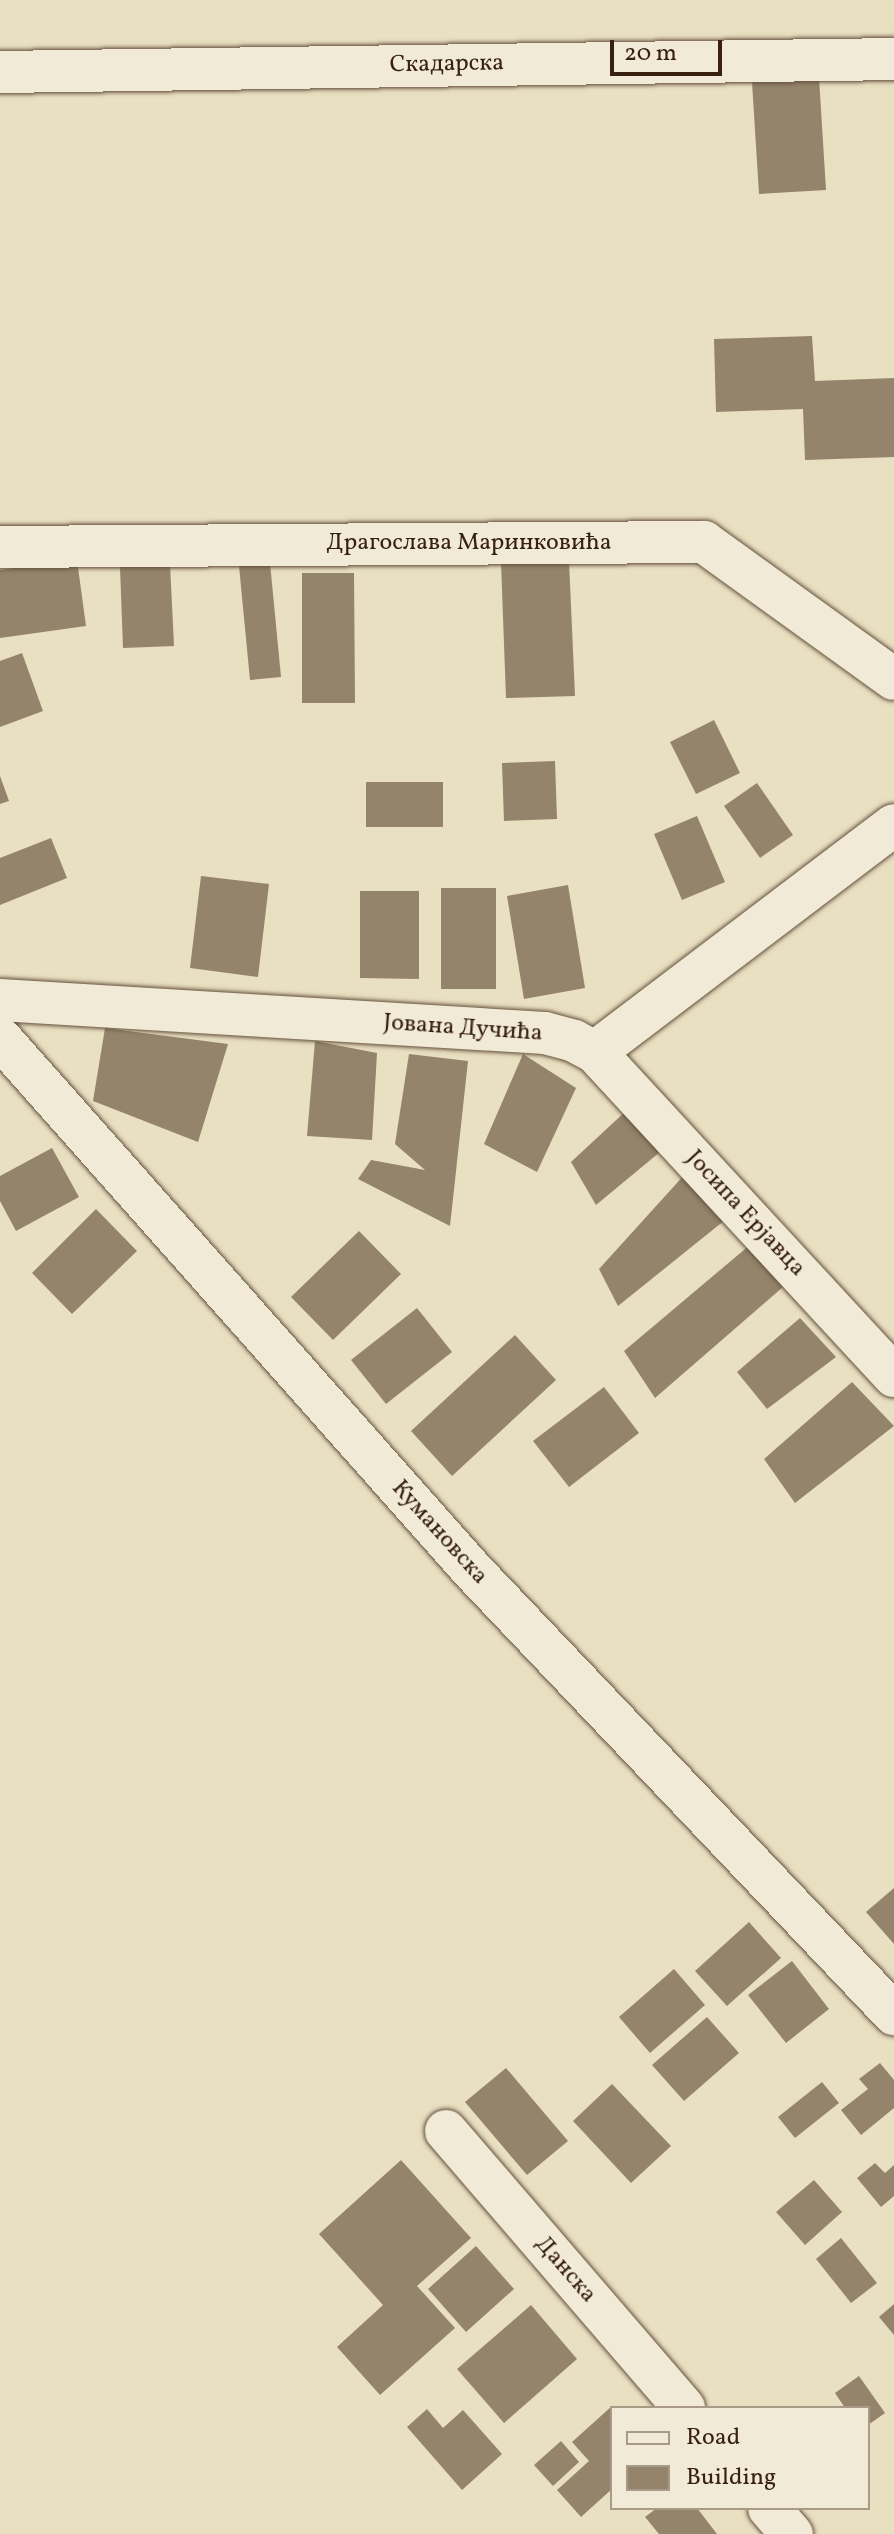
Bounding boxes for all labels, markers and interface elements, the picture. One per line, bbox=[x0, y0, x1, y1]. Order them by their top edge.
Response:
scale bar bbox=[614, 24, 726, 74]
text: 20 m bbox=[624, 37, 677, 71]
street label: Скадарска bbox=[390, 50, 504, 80]
street label: Драгослава Маринковића bbox=[326, 530, 612, 558]
street label: Јована Дучића bbox=[382, 1009, 544, 1049]
street label: Јосипа Ерјавца bbox=[679, 1145, 811, 1283]
street label: Кумановска bbox=[385, 1475, 493, 1591]
street label: Данска bbox=[528, 2231, 602, 2309]
legend bbox=[610, 2406, 870, 2510]
text: Road bbox=[686, 2421, 740, 2455]
text: Building bbox=[686, 2461, 776, 2495]

